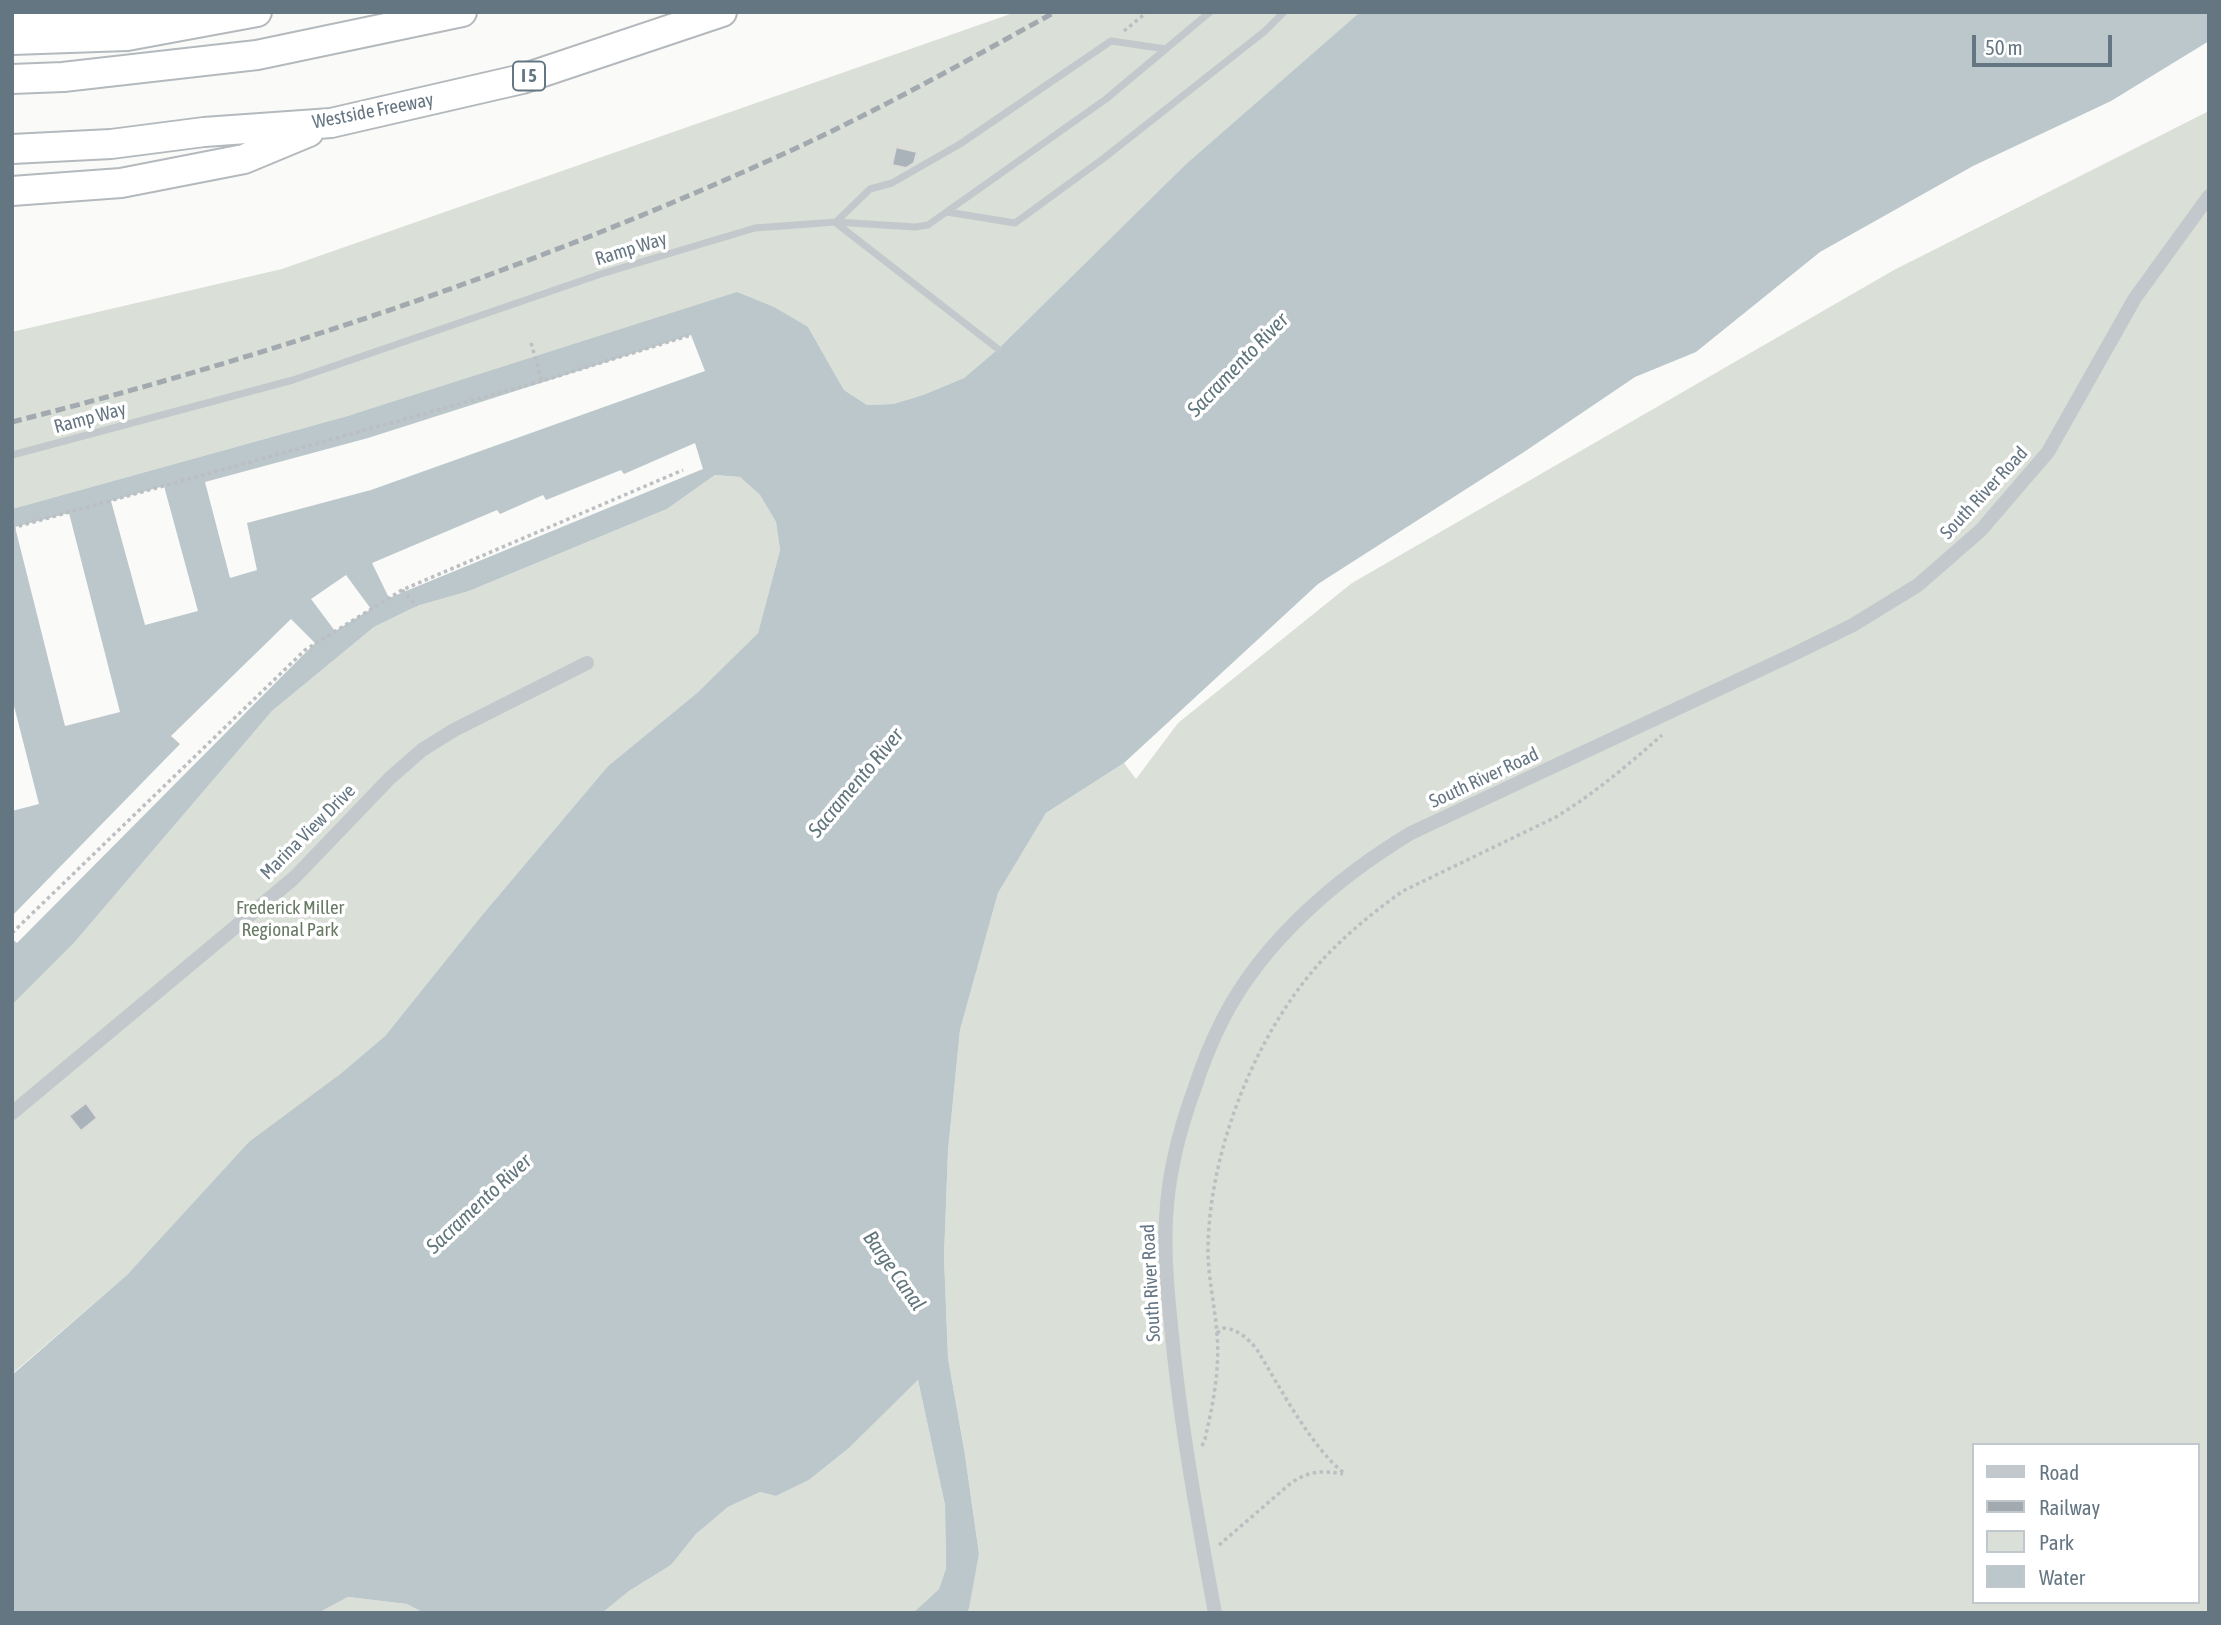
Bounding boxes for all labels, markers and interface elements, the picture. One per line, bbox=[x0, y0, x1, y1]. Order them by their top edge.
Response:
scale bar bbox=[1976, 21, 2116, 65]
text: 50 m bbox=[1985, 35, 2023, 59]
road number: I 5 bbox=[513, 62, 545, 90]
street label: Westside Freeway bbox=[310, 88, 436, 134]
street label: Ramp Way bbox=[593, 227, 669, 271]
water label: Sacramento River bbox=[1182, 308, 1294, 422]
street label: Ramp Way bbox=[52, 397, 128, 439]
street label: South River Road bbox=[1935, 442, 2033, 544]
water label: Sacramento River bbox=[803, 723, 909, 843]
street label: South River Road bbox=[1426, 743, 1542, 813]
street label: Marina View Drive bbox=[256, 780, 360, 884]
park label: Frederick Miller Regional Park bbox=[236, 897, 344, 941]
water label: Sacramento River bbox=[421, 1149, 537, 1259]
street label: South River Road bbox=[1137, 1223, 1165, 1343]
water label: Barge Canal bbox=[857, 1226, 931, 1316]
legend bbox=[1972, 1443, 2200, 1604]
text: Road bbox=[2039, 1460, 2079, 1484]
text: Railway bbox=[2039, 1495, 2100, 1519]
text: Park bbox=[2039, 1530, 2074, 1554]
text: Water bbox=[2039, 1565, 2085, 1589]

